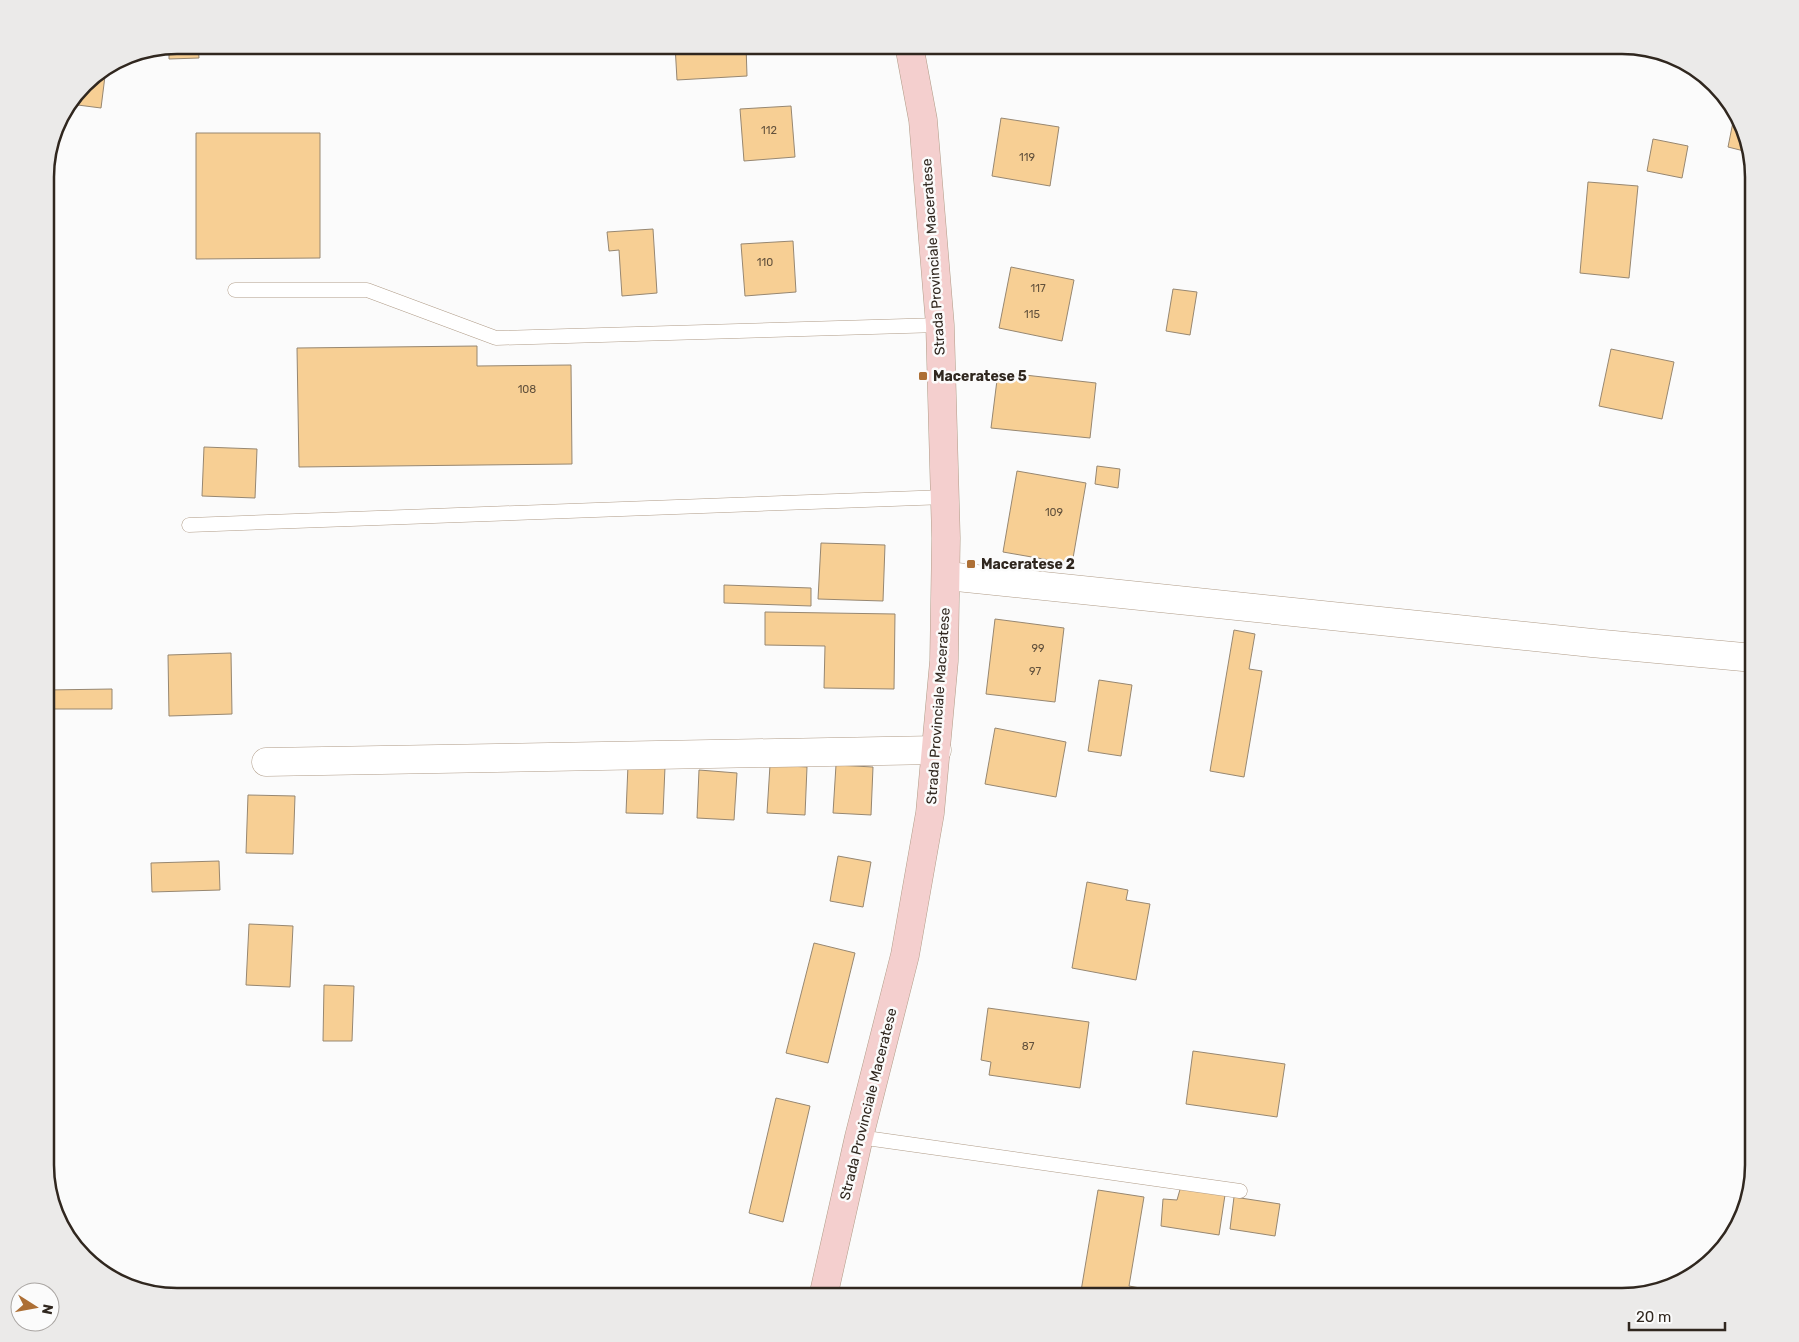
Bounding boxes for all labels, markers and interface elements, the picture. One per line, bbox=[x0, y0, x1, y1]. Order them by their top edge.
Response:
house number: 112 bbox=[761, 124, 777, 137]
house number: 119 bbox=[1019, 151, 1035, 164]
street label: Strada Provinciale Maceratese bbox=[918, 158, 949, 356]
house number: 110 bbox=[757, 256, 773, 269]
house number: 117 bbox=[1030, 282, 1046, 295]
house number: 115 bbox=[1024, 308, 1040, 321]
place label: Maceratese 5 bbox=[933, 368, 1027, 385]
marker: Maceratese 5 bbox=[917, 370, 929, 382]
house number: 108 bbox=[518, 383, 536, 396]
house number: 109 bbox=[1045, 506, 1063, 519]
place label: Maceratese 2 bbox=[981, 556, 1075, 573]
marker: Maceratese 2 bbox=[965, 558, 977, 570]
street label: Strada Provinciale Maceratese bbox=[923, 607, 954, 805]
house number: 99 bbox=[1031, 642, 1045, 655]
house number: 97 bbox=[1029, 665, 1041, 678]
street label: Strada Provinciale Maceratese bbox=[836, 1006, 901, 1202]
house number: 87 bbox=[1022, 1040, 1035, 1053]
north arrow bbox=[10, 1282, 60, 1332]
scale bar bbox=[1629, 1300, 1725, 1332]
text: N bbox=[38, 1303, 57, 1316]
text: 20 m bbox=[1636, 1308, 1671, 1326]

